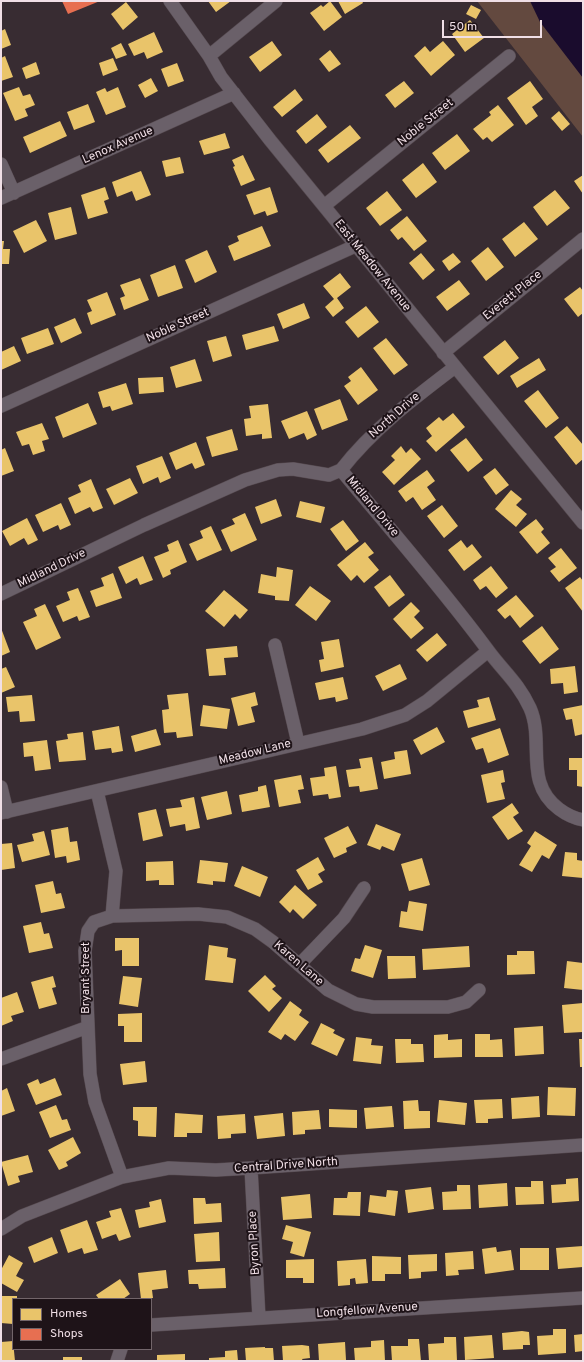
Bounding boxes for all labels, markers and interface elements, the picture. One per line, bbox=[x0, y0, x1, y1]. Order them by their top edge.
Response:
scale bar bbox=[444, 12, 544, 38]
text: 50 m bbox=[449, 19, 477, 35]
street label: Noble Street bbox=[395, 96, 457, 150]
street label: Lenox Avenue bbox=[80, 124, 156, 168]
street label: East Meadow Avenue bbox=[331, 217, 413, 315]
street label: Everett Place bbox=[481, 268, 545, 324]
street label: Noble Street bbox=[144, 306, 212, 346]
street label: North Drive bbox=[367, 390, 423, 442]
street label: Midland Drive bbox=[343, 474, 401, 540]
street label: Midland Drive bbox=[16, 546, 88, 592]
street label: Meadow Lane bbox=[217, 737, 293, 769]
street label: Karen Lane bbox=[270, 938, 326, 990]
street label: Bryant Street bbox=[80, 942, 94, 1014]
street label: Central Drive North bbox=[234, 1155, 338, 1177]
street label: Byron Place bbox=[246, 1211, 264, 1275]
legend bbox=[12, 1298, 152, 1350]
street label: Longfellow Avenue bbox=[316, 1300, 418, 1322]
text: Homes bbox=[50, 1306, 87, 1322]
text: Shops bbox=[50, 1326, 83, 1342]

